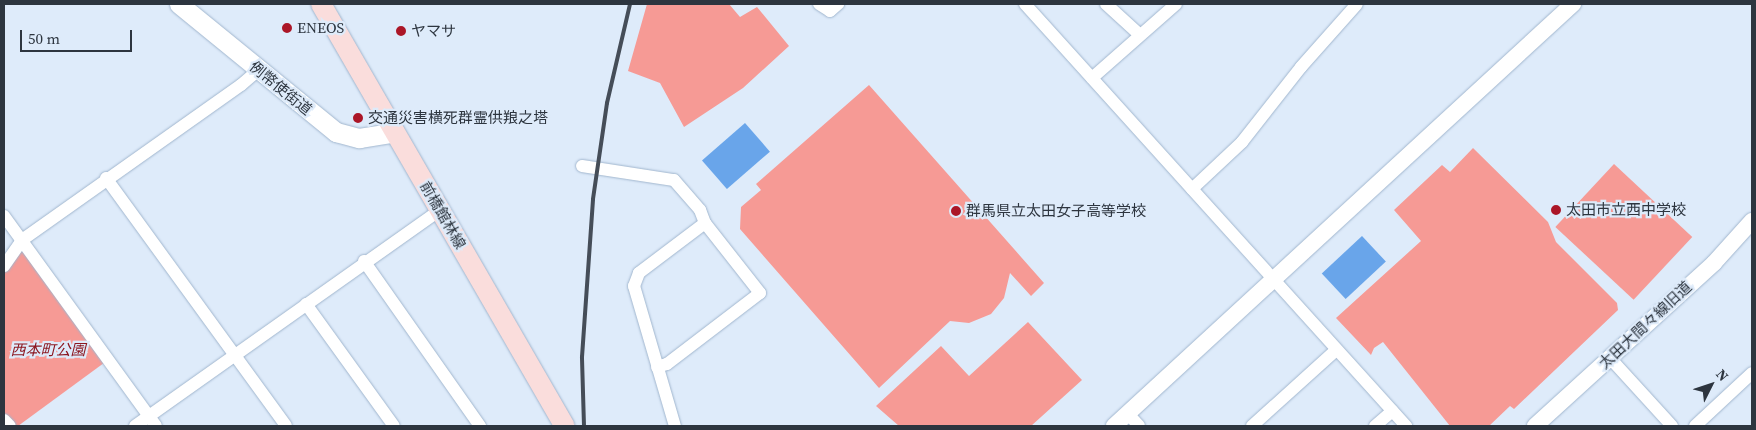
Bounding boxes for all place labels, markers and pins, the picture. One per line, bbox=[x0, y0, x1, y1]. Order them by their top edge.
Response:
place label: ENEOS bbox=[297, 19, 344, 37]
marker: ENEOS bbox=[281, 22, 293, 34]
place label: ヤマサ bbox=[411, 22, 456, 40]
marker: ヤマサ bbox=[395, 25, 407, 37]
place label: 交通災害横死群霊供羪之塔 bbox=[368, 109, 548, 127]
marker: 交通災害横死群霊供羪之塔 bbox=[352, 112, 364, 124]
place label: 太田市立西中学校 bbox=[1566, 201, 1686, 219]
place label: 群馬県立太田女子高等学校 bbox=[966, 202, 1146, 220]
marker: 太田市立西中学校 bbox=[1550, 204, 1562, 216]
marker: 群馬県立太田女子高等学校 bbox=[950, 205, 962, 217]

